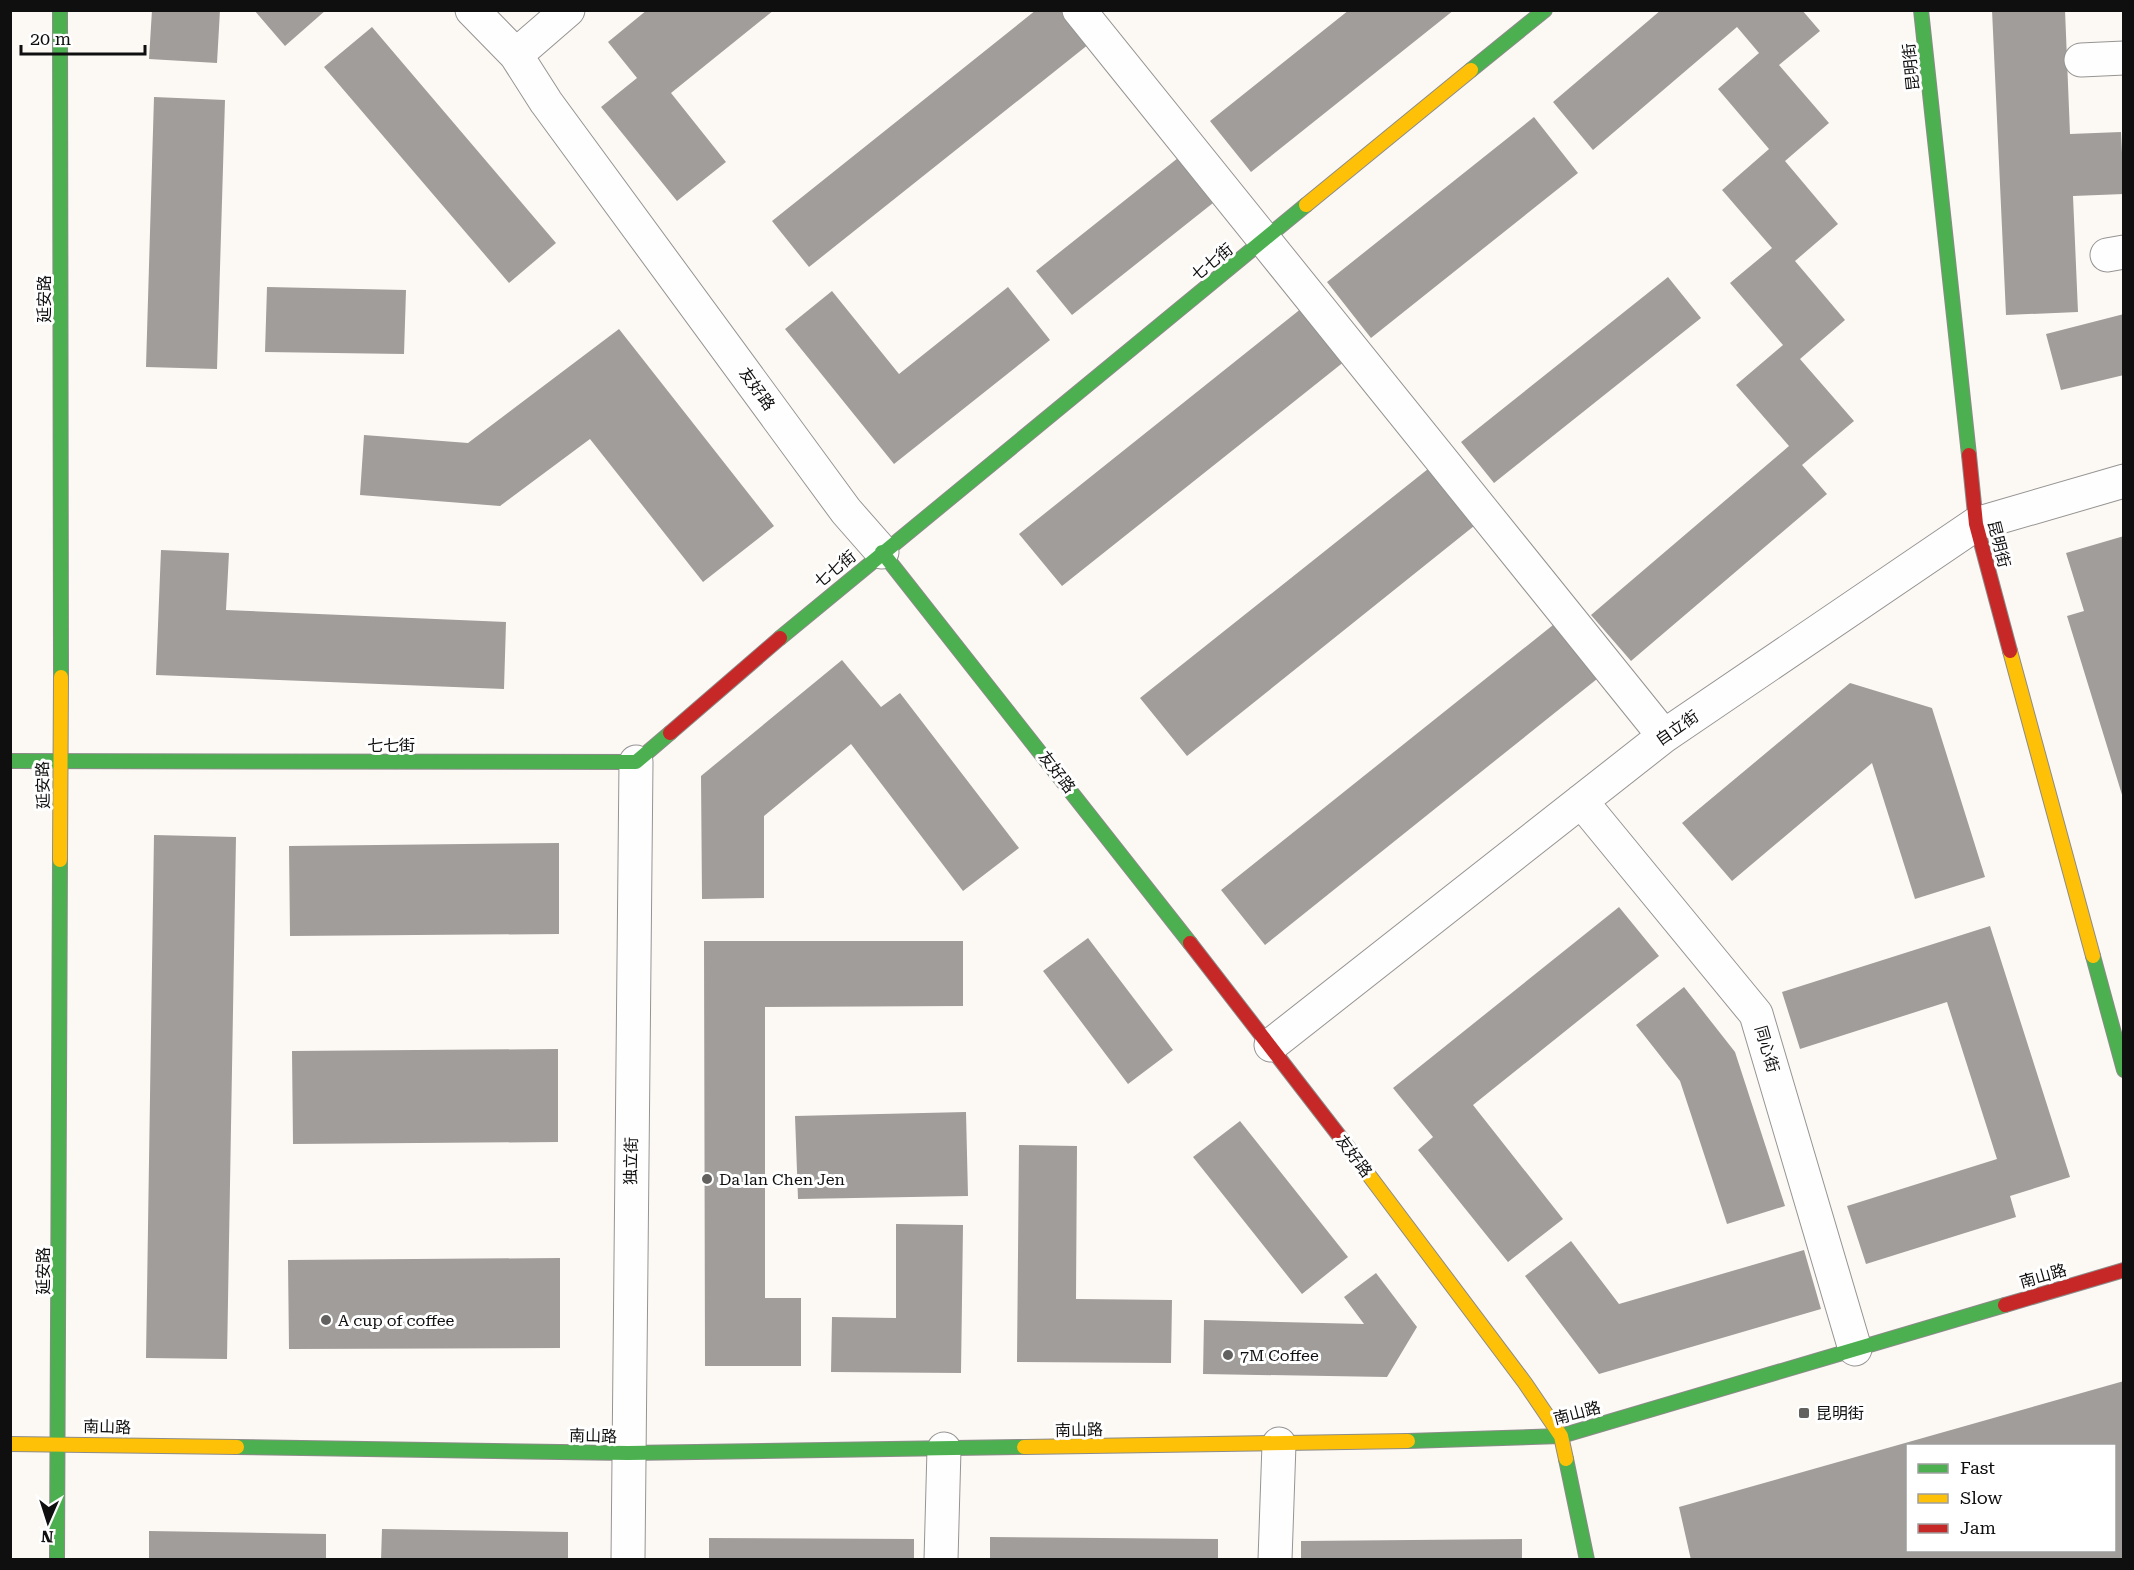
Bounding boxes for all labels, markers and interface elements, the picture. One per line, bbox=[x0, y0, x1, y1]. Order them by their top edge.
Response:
scale bar bbox=[21, 18, 146, 56]
text: 20 m bbox=[30, 28, 71, 49]
street label: 昆明街 bbox=[1899, 42, 1923, 92]
street label: 七七街 bbox=[1187, 240, 1237, 284]
street label: 延安路 bbox=[35, 275, 54, 323]
street label: 友好路 bbox=[735, 364, 779, 414]
street label: 昆明街 bbox=[1984, 518, 2014, 570]
street label: 七七街 bbox=[810, 547, 860, 591]
street label: 自立街 bbox=[1652, 706, 1702, 750]
street label: 七七街 bbox=[367, 736, 415, 755]
street label: 友好路 bbox=[1035, 747, 1079, 797]
street label: 延安路 bbox=[33, 761, 53, 809]
street label: 同心街 bbox=[1751, 1023, 1783, 1075]
street label: 友好路 bbox=[1332, 1131, 1376, 1181]
street label: 独立街 bbox=[621, 1137, 641, 1185]
place label: Da lan Chen Jen bbox=[719, 1170, 845, 1189]
marker: Da lan Chen Jen bbox=[700, 1172, 714, 1186]
street label: 延安路 bbox=[34, 1247, 53, 1295]
street label: 南山路 bbox=[2017, 1260, 2069, 1292]
place label: A cup of coffee bbox=[338, 1311, 455, 1330]
marker: A cup of coffee bbox=[319, 1313, 333, 1327]
place label: 7M Coffee bbox=[1240, 1346, 1319, 1365]
marker: 7M Coffee bbox=[1221, 1348, 1235, 1362]
street label: 南山路 bbox=[1551, 1398, 1603, 1428]
place label: 昆明街 bbox=[1816, 1404, 1864, 1423]
marker: 昆明街 bbox=[1797, 1406, 1811, 1420]
street label: 南山路 bbox=[83, 1417, 131, 1437]
street label: 南山路 bbox=[1055, 1420, 1103, 1440]
street label: 南山路 bbox=[569, 1426, 617, 1446]
legend bbox=[1906, 1444, 2116, 1552]
text: Fast bbox=[1960, 1457, 1995, 1478]
text: Slow bbox=[1960, 1487, 2002, 1508]
north arrow bbox=[18, 1492, 78, 1552]
text: Jam bbox=[1960, 1517, 1996, 1538]
text: N bbox=[41, 1527, 54, 1546]

